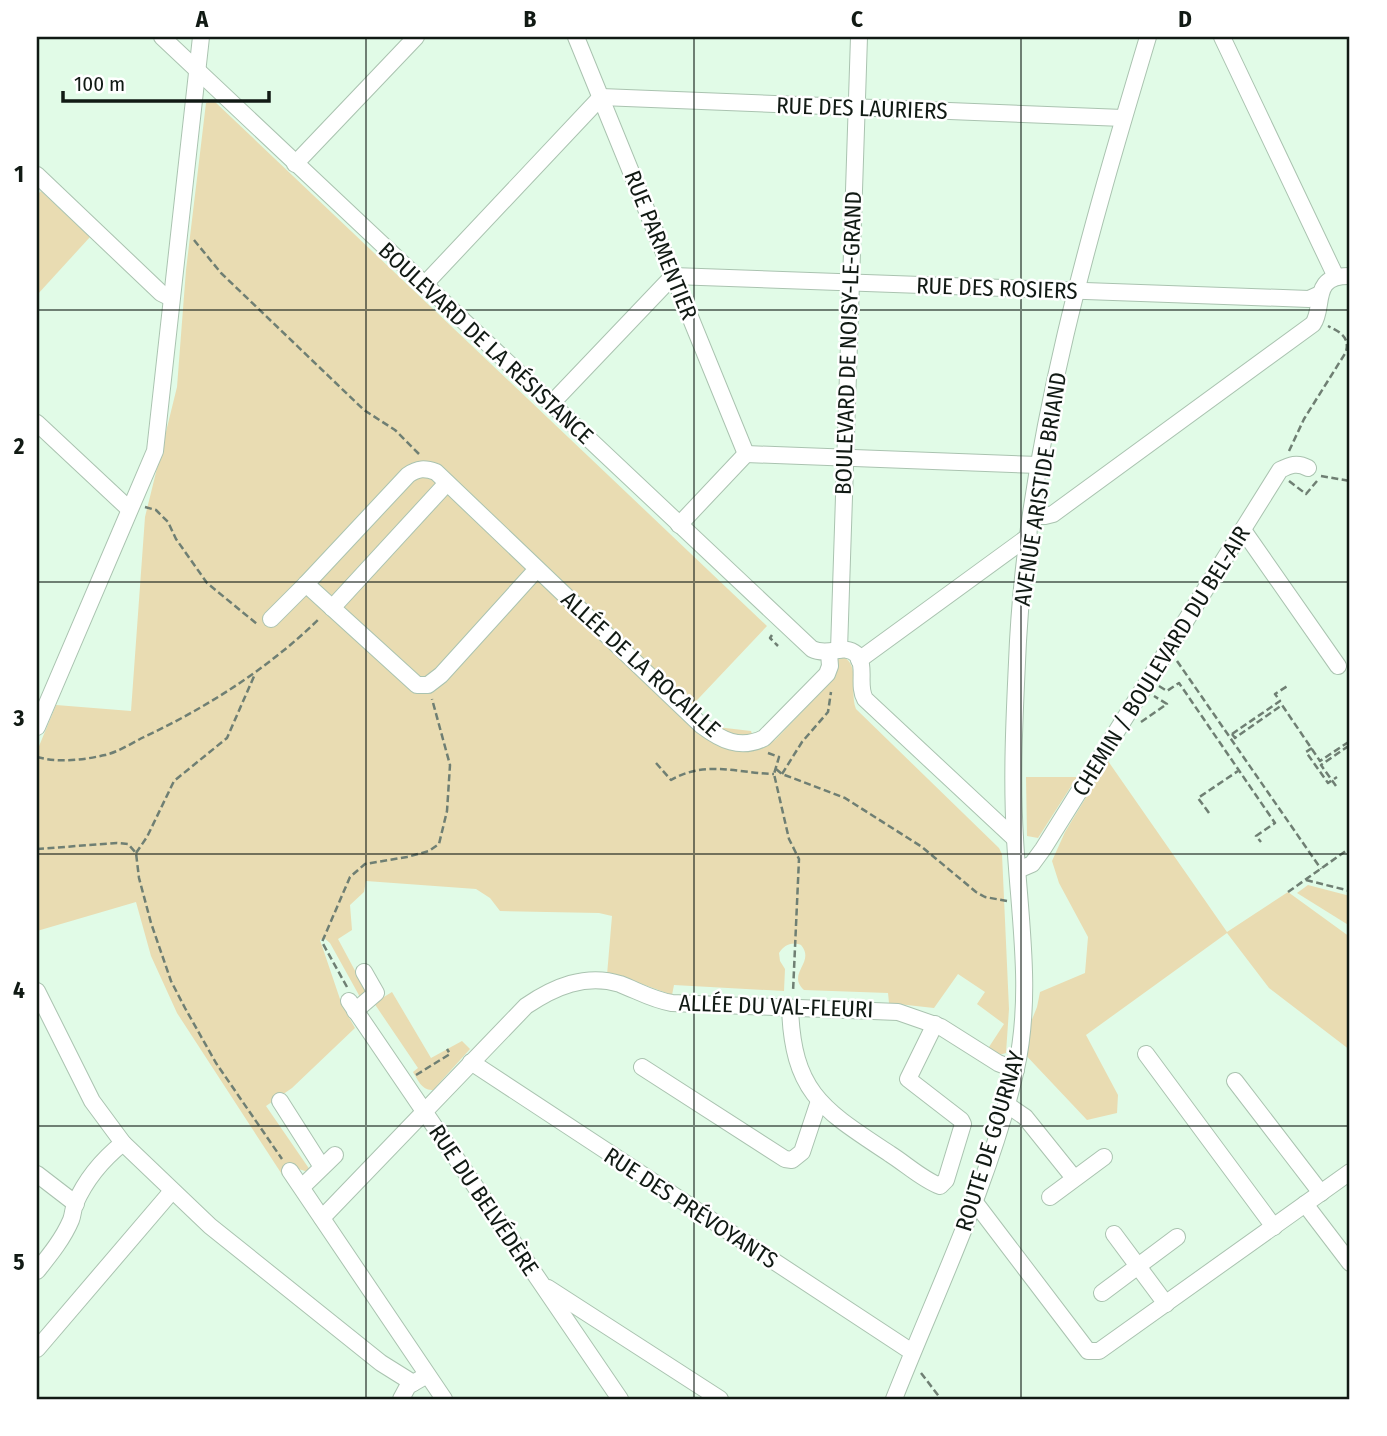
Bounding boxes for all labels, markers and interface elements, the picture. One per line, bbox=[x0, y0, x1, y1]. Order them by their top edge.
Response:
text: A bbox=[195, 5, 209, 33]
text: B bbox=[524, 5, 537, 33]
text: C bbox=[851, 5, 863, 33]
text: D bbox=[1178, 5, 1192, 33]
scale bar bbox=[63, 60, 270, 104]
text: 100 m bbox=[74, 71, 125, 97]
street label: RUE DES LAURIERS bbox=[776, 91, 948, 125]
text: 1 bbox=[14, 160, 24, 188]
street label: RUE PARMENTIER bbox=[618, 166, 704, 324]
street label: BOULEVARD DE NOISY-LE-GRAND bbox=[829, 191, 867, 495]
street label: BOULEVARD DE LA RÉSISTANCE bbox=[373, 236, 600, 450]
street label: RUE DES ROSIERS bbox=[916, 271, 1078, 305]
street label: AVENUE ARISTIDE BRIAND bbox=[1008, 370, 1072, 608]
text: 2 bbox=[13, 432, 25, 460]
street label: CHEMIN / BOULEVARD DU BEL-AIR bbox=[1066, 520, 1256, 801]
street label: ALLÉE DE LA ROCAILLE bbox=[556, 584, 727, 743]
text: 3 bbox=[13, 704, 25, 732]
text: 4 bbox=[13, 976, 25, 1004]
street label: ALLÉE DU VAL-FLEURI bbox=[678, 988, 874, 1023]
street label: ROUTE DE GOURNAY bbox=[949, 1047, 1031, 1234]
street label: RUE DU BELVÉDÈRE bbox=[423, 1119, 546, 1281]
street label: RUE DES PRÉVOYANTS bbox=[599, 1141, 784, 1275]
text: 5 bbox=[13, 1248, 25, 1276]

